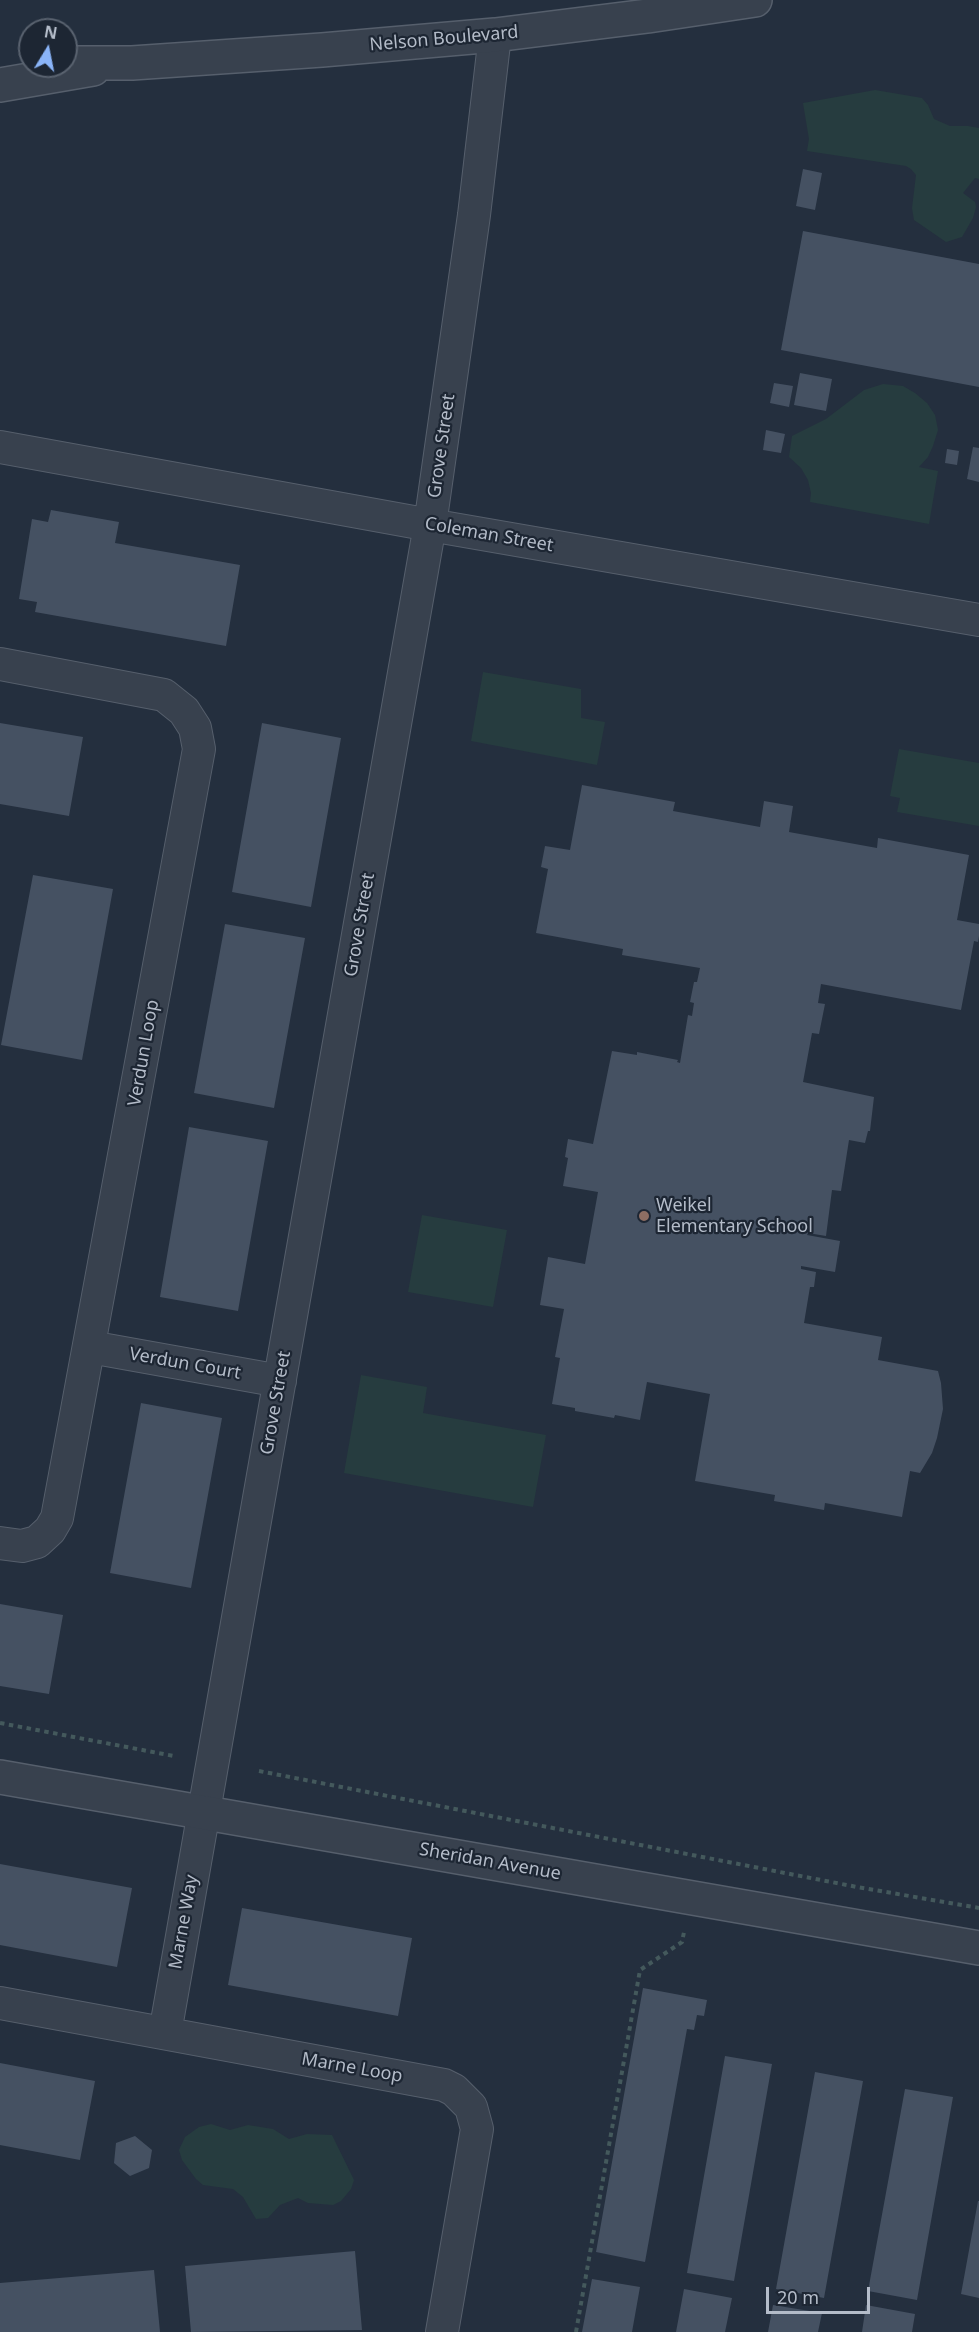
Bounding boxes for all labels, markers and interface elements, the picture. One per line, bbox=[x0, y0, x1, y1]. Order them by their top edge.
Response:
north arrow bbox=[18, 18, 78, 78]
text: N bbox=[42, 20, 59, 44]
street label: Nelson Boulevard bbox=[369, 22, 519, 56]
street label: Grove Street bbox=[424, 393, 460, 499]
street label: Coleman Street bbox=[423, 513, 555, 557]
street label: Grove Street bbox=[340, 871, 380, 979]
street label: Verdun Loop bbox=[124, 998, 164, 1108]
place label: Weikel Elementary School bbox=[656, 1195, 813, 1238]
marker: Weikel Elementary School bbox=[637, 1209, 651, 1223]
street label: Verdun Court bbox=[127, 1344, 243, 1384]
street label: Grove Street bbox=[256, 1349, 296, 1457]
street label: Sheridan Avenue bbox=[418, 1839, 562, 1885]
street label: Marne Way bbox=[165, 1873, 203, 1971]
street label: Marne Loop bbox=[300, 2048, 404, 2088]
scale bar bbox=[769, 2275, 872, 2313]
text: 20 m bbox=[777, 2285, 819, 2309]

